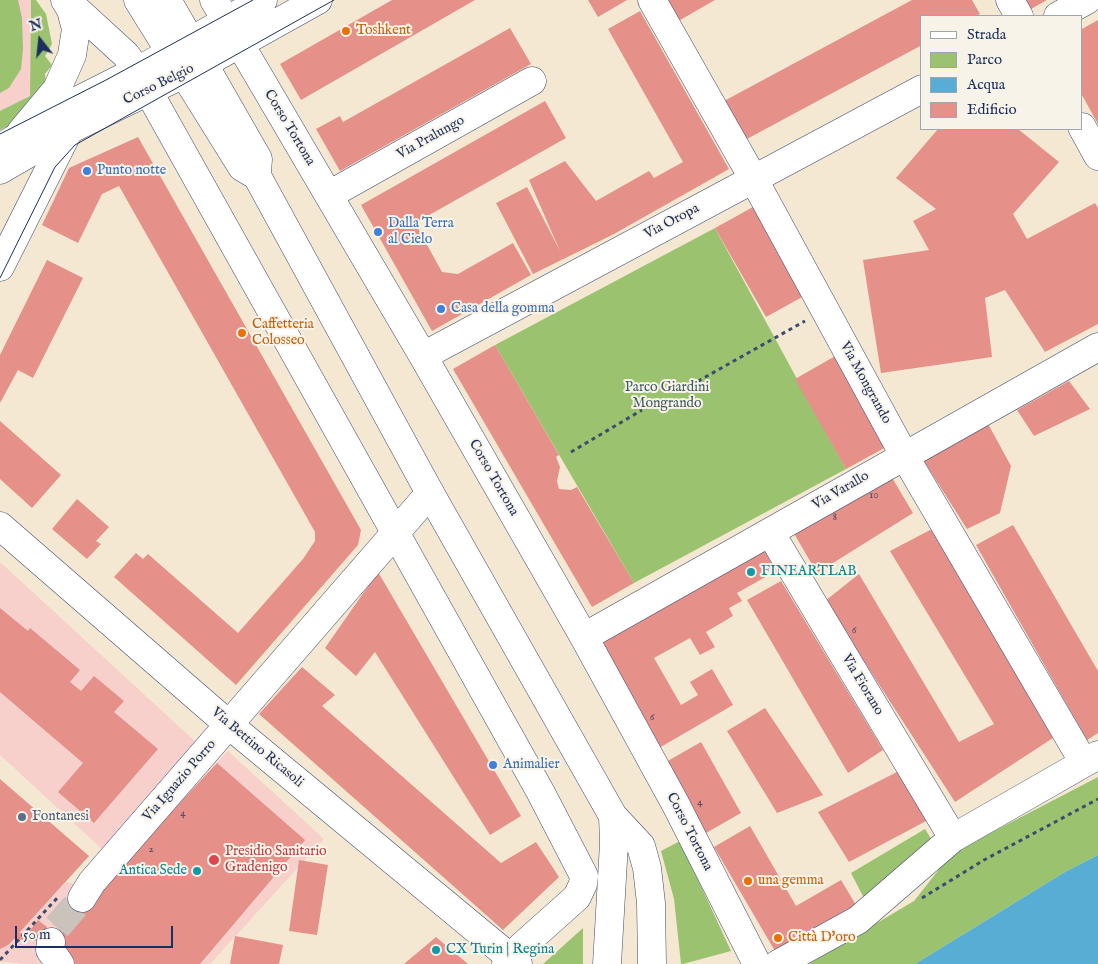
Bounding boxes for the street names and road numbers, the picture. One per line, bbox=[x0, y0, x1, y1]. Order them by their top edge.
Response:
street label: Corso Belgio bbox=[121, 61, 197, 109]
street label: Corso Tortona bbox=[260, 87, 318, 169]
street label: Via Pralungo bbox=[394, 113, 468, 163]
street label: Via Oropa bbox=[642, 201, 702, 243]
street label: Via Mongrando bbox=[836, 339, 894, 427]
street label: Corso Tortona bbox=[464, 437, 522, 519]
street label: Via Varallo bbox=[810, 468, 872, 514]
street label: Via Fiorano bbox=[837, 651, 887, 719]
street label: Via Bettino Ricasoli bbox=[207, 704, 307, 792]
street label: Via Ignazio Porro bbox=[140, 737, 220, 825]
street label: Corso Tortona bbox=[662, 790, 716, 874]

